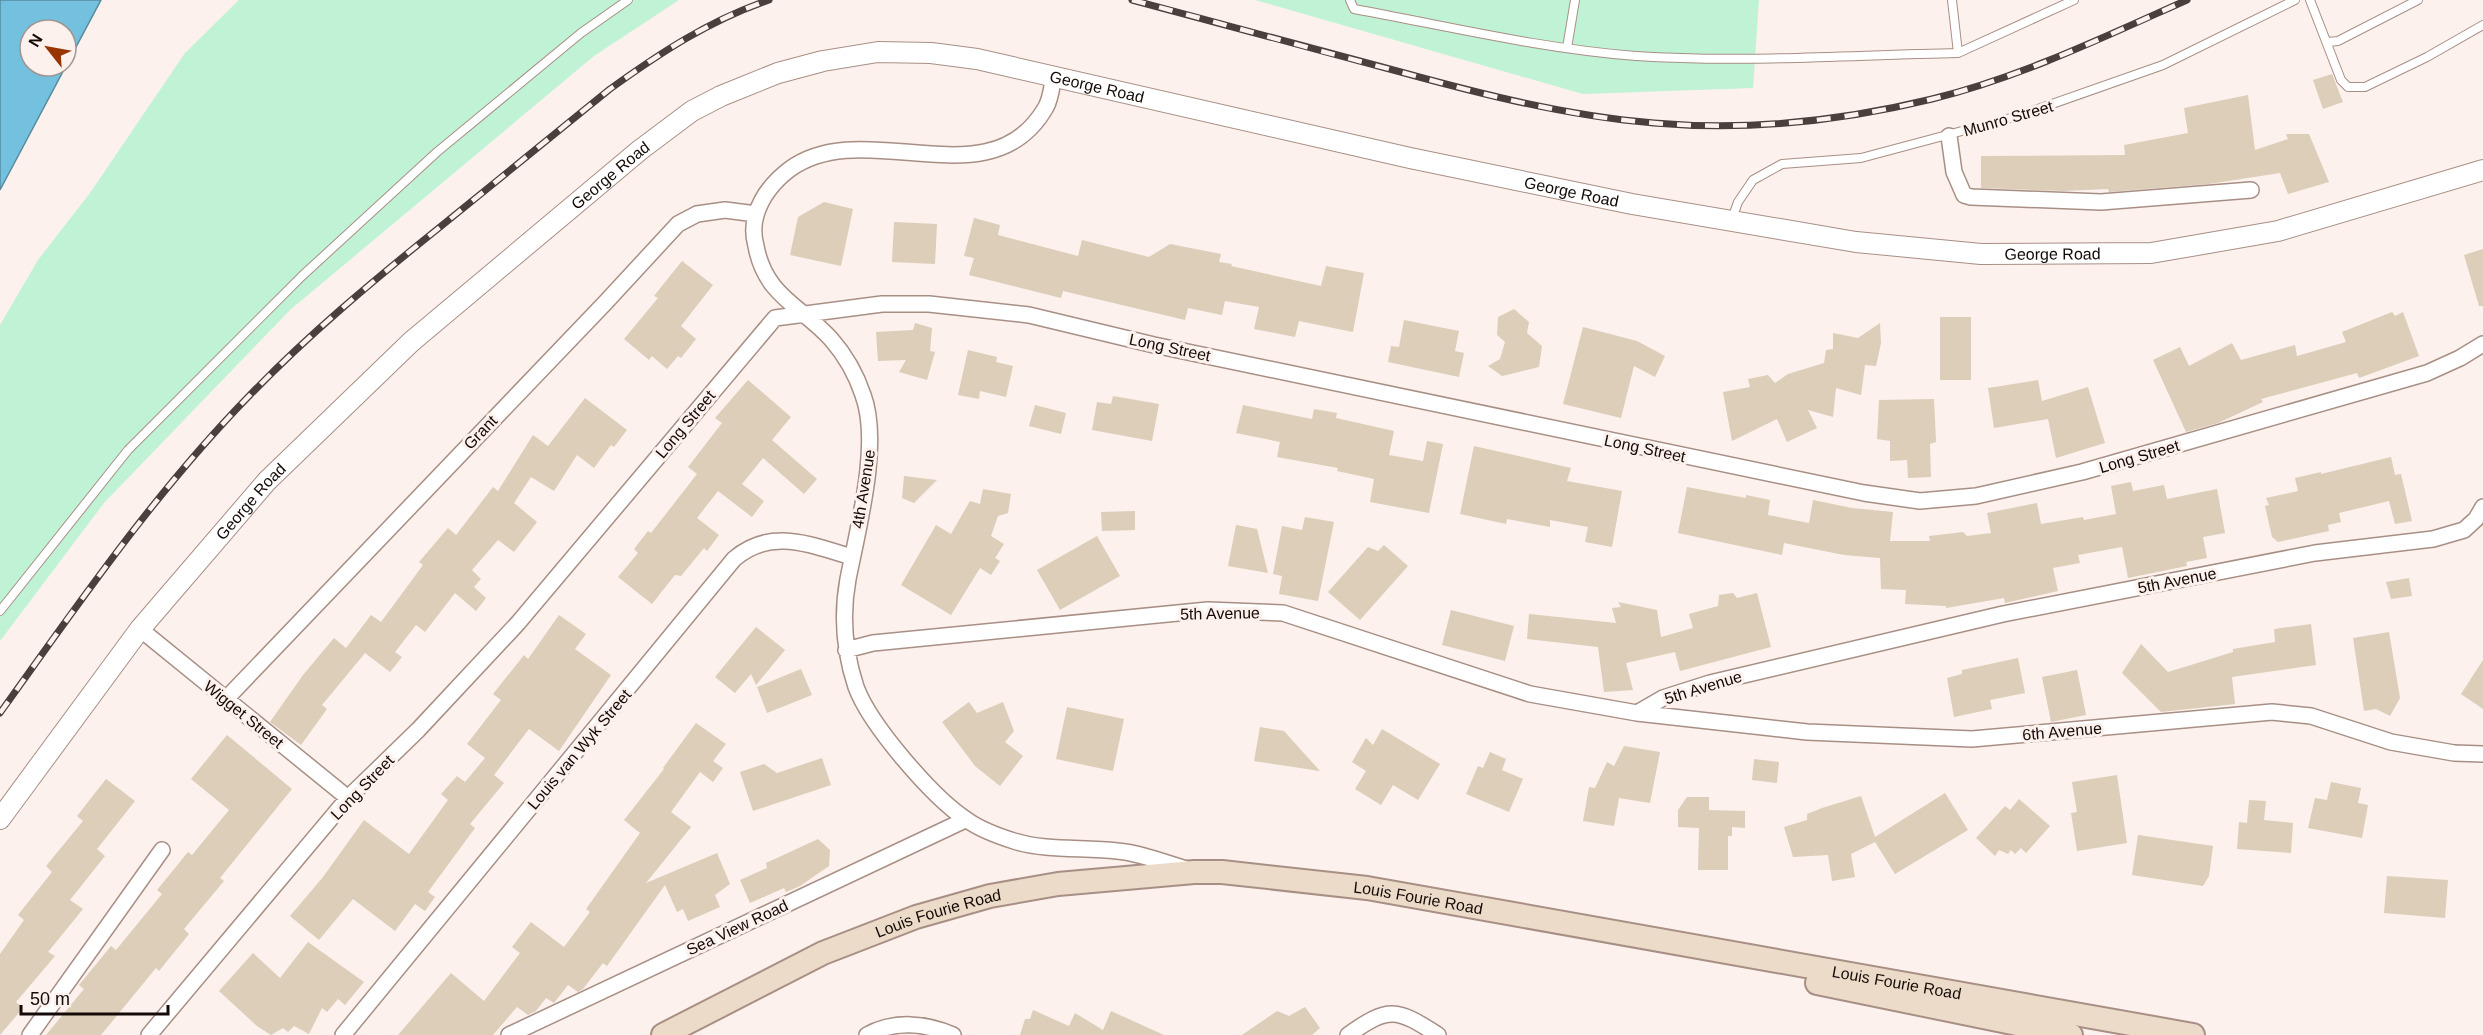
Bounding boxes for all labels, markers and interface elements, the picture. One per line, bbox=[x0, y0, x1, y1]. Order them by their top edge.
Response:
north arrow bbox=[18, 18, 78, 78]
text: N bbox=[25, 31, 46, 50]
street label: George Road bbox=[1048, 68, 1146, 106]
street label: Munro Street bbox=[1961, 97, 2055, 139]
street label: George Road bbox=[568, 138, 653, 213]
street label: George Road bbox=[1523, 174, 1620, 210]
street label: George Road bbox=[2004, 245, 2101, 263]
street label: Long Street bbox=[1128, 331, 1213, 365]
street label: Long Street bbox=[652, 387, 719, 461]
street label: Grant bbox=[460, 412, 501, 453]
street label: Long Street bbox=[1603, 432, 1688, 466]
street label: Long Street bbox=[2097, 437, 2182, 476]
street label: 4th Avenue bbox=[849, 448, 878, 530]
street label: George Road bbox=[213, 460, 289, 543]
street label: 5th Avenue bbox=[2136, 565, 2218, 596]
street label: 5th Avenue bbox=[1180, 604, 1260, 623]
street label: 5th Avenue bbox=[1663, 668, 1744, 707]
street label: Wigget Street bbox=[201, 677, 287, 752]
street label: Louis van Wyk Street bbox=[524, 686, 635, 813]
street label: 6th Avenue bbox=[2022, 720, 2103, 743]
street label: Long Street bbox=[328, 751, 398, 823]
street label: Louis Fourie Road bbox=[1353, 879, 1484, 917]
street label: Louis Fourie Road bbox=[873, 886, 1002, 941]
street label: Sea View Road bbox=[684, 897, 791, 958]
street label: Louis Fourie Road bbox=[1831, 963, 1963, 1003]
scale bar bbox=[21, 978, 168, 1016]
text: 50 m bbox=[30, 989, 70, 1009]

